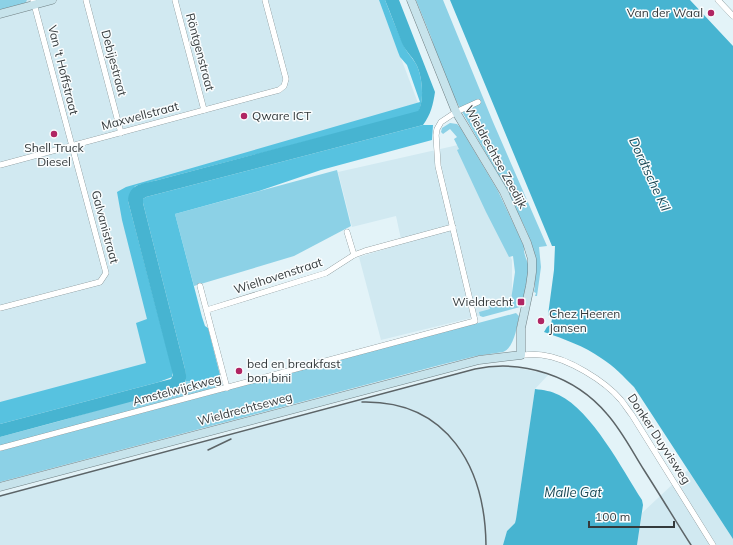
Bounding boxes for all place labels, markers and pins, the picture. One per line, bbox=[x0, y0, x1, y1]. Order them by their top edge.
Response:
place label: Van der Waal bbox=[627, 5, 703, 20]
marker: Van der Waal bbox=[706, 8, 716, 18]
place label: Qware ICT bbox=[252, 108, 312, 123]
marker: Qware ICT bbox=[239, 111, 249, 121]
marker: Shell Truck Diesel bbox=[49, 129, 59, 139]
place label: Shell Truck Diesel bbox=[24, 140, 85, 169]
place label: Wieldrecht bbox=[452, 294, 513, 309]
marker: Wieldrecht bbox=[516, 297, 526, 307]
place label: Chez Heeren Jansen bbox=[549, 306, 620, 335]
marker: Chez Heeren Jansen bbox=[536, 316, 546, 326]
place label: bed en breakfast bon bini bbox=[247, 356, 340, 385]
marker: bed en breakfast bon bini bbox=[234, 366, 244, 376]

